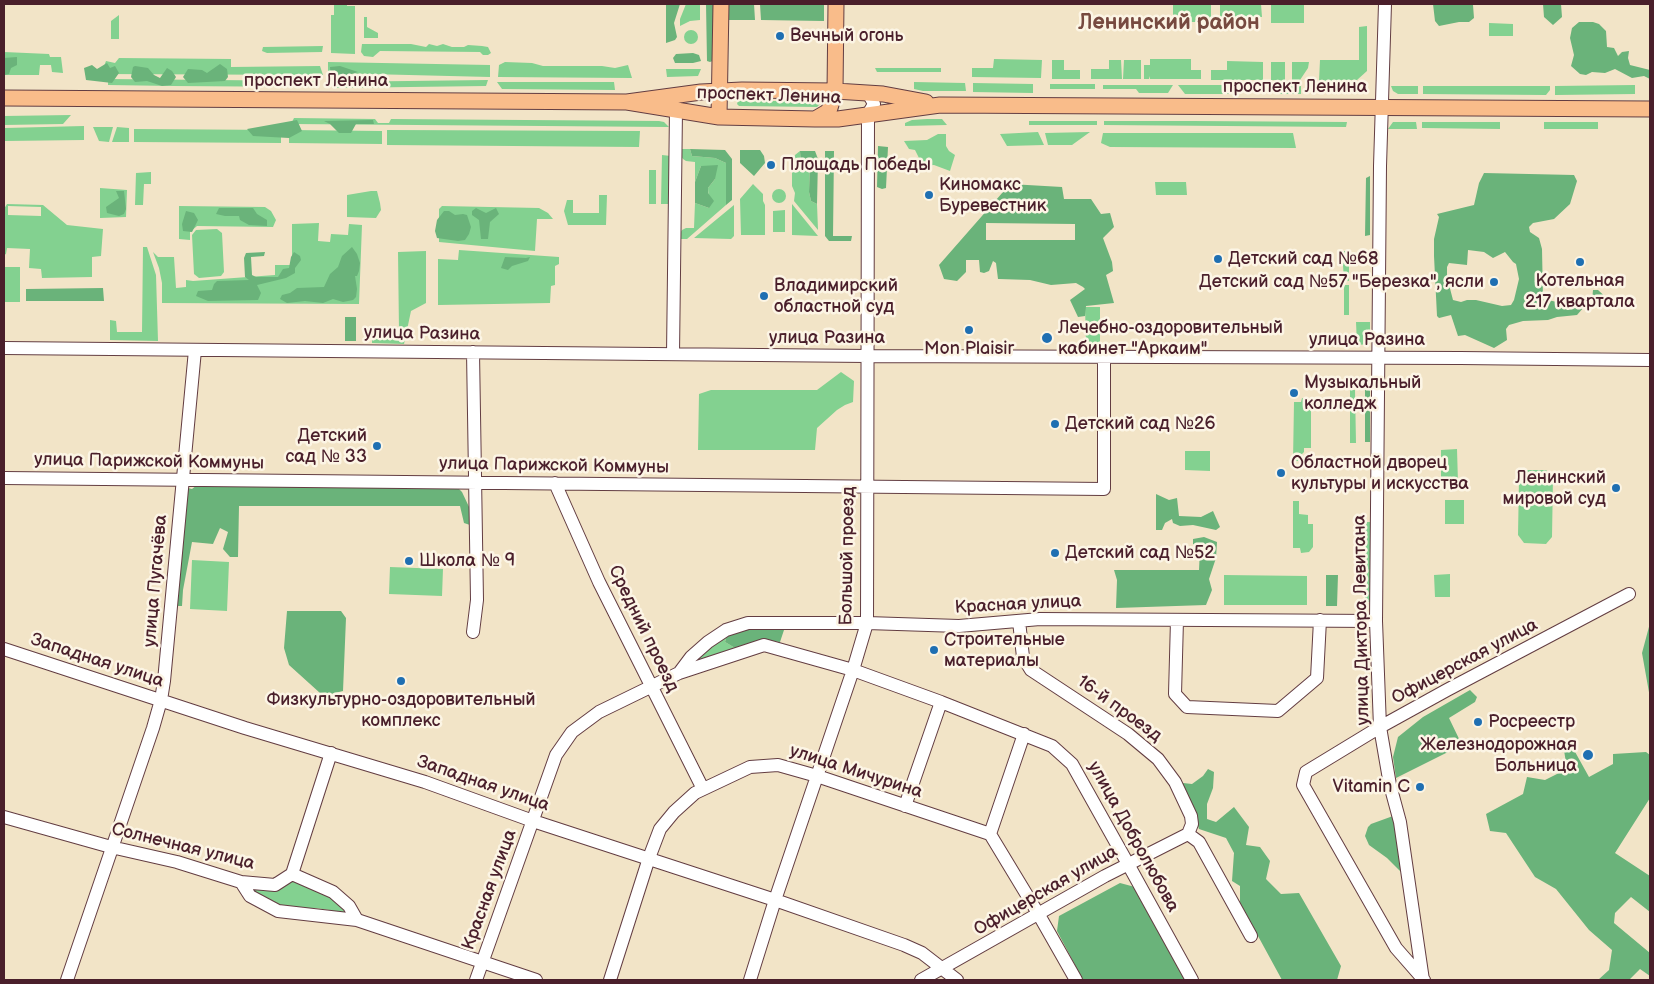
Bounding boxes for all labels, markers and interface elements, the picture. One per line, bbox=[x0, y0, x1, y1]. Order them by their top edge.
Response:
district label: Ленинский район bbox=[1078, 10, 1260, 36]
place label: Вечный огонь bbox=[790, 25, 904, 47]
marker: Вечный огонь bbox=[774, 30, 786, 42]
street label: проспект Ленина bbox=[244, 70, 388, 92]
street label: проспект Ленина bbox=[1223, 76, 1367, 98]
street label: проспект Ленина bbox=[696, 83, 842, 109]
place label: Площадь Победы bbox=[781, 154, 931, 176]
marker: Площадь Победы bbox=[765, 159, 777, 171]
place label: Киномакс Буревестник bbox=[939, 174, 1046, 216]
marker: Киномакс Буревестник bbox=[923, 189, 935, 201]
place label: Детский сад №68 bbox=[1228, 248, 1378, 270]
marker: Детский сад №68 bbox=[1212, 253, 1224, 265]
marker: Котельная 217 квартала bbox=[1574, 256, 1586, 268]
place label: Котельная 217 квартала bbox=[1525, 270, 1635, 312]
place label: Детский сад №57 "Березка", ясли bbox=[1199, 271, 1484, 293]
place label: Владимирский областной суд bbox=[774, 275, 898, 318]
marker: Детский сад №57 "Березка", ясли bbox=[1488, 276, 1500, 288]
marker: Владимирский областной суд bbox=[758, 290, 770, 302]
place label: Лечебно-оздоровительный кабинет "Аркаим" bbox=[1058, 317, 1283, 359]
street label: улица Разина bbox=[364, 322, 480, 346]
marker: Mon Plaisir bbox=[963, 324, 975, 336]
street label: улица Разина bbox=[769, 327, 885, 349]
street label: улица Разина bbox=[1309, 329, 1425, 351]
marker: Лечебно-оздоровительный кабинет "Аркаим" bbox=[1040, 331, 1054, 345]
place label: Mon Plaisir bbox=[924, 338, 1014, 360]
place label: Музыкальный колледж bbox=[1304, 372, 1421, 414]
marker: Музыкальный колледж bbox=[1288, 387, 1300, 399]
place label: Детский сад №26 bbox=[1065, 413, 1216, 435]
marker: Детский сад №26 bbox=[1049, 418, 1061, 430]
place label: Детский сад № 33 bbox=[285, 425, 367, 468]
marker: Детский сад № 33 bbox=[371, 440, 383, 452]
street label: улица Парижской Коммуны bbox=[34, 449, 264, 475]
place label: Областной дворец культуры и искусства bbox=[1291, 452, 1469, 494]
street label: улица Парижской Коммуны bbox=[439, 453, 669, 479]
marker: Областной дворец культуры и искусства bbox=[1275, 467, 1287, 479]
place label: Ленинский мировой суд bbox=[1503, 467, 1606, 509]
marker: Ленинский мировой суд bbox=[1610, 482, 1622, 494]
street label: Большой проезд bbox=[836, 486, 860, 626]
street label: улица Пугачёва bbox=[139, 514, 173, 648]
street label: улица Диктора Левитана bbox=[1349, 515, 1375, 725]
place label: Детский сад №52 bbox=[1065, 542, 1215, 564]
marker: Детский сад №52 bbox=[1049, 547, 1061, 559]
place label: Школа № 9 bbox=[419, 550, 515, 572]
marker: Школа № 9 bbox=[403, 555, 415, 567]
street label: Средний проезд bbox=[603, 562, 683, 696]
street label: Красная улица bbox=[954, 591, 1082, 619]
street label: Офицерская улица bbox=[1388, 614, 1542, 710]
street label: Западная улица bbox=[28, 629, 166, 693]
place label: Строительные материалы bbox=[944, 629, 1065, 672]
marker: Строительные материалы bbox=[928, 644, 940, 656]
street label: 16-й проезд bbox=[1072, 671, 1166, 747]
marker: Физкультурно-оздоровительный комплекс bbox=[395, 675, 407, 687]
place label: Физкультурно-оздоровительный комплекс bbox=[266, 689, 536, 732]
place label: Росреестр bbox=[1488, 711, 1575, 733]
marker: Росреестр bbox=[1472, 716, 1484, 728]
place label: Железнодорожная Больница bbox=[1420, 734, 1577, 776]
street label: улица Мичурина bbox=[787, 740, 925, 804]
marker: Железнодорожная Больница bbox=[1581, 748, 1595, 762]
street label: Западная улица bbox=[414, 751, 552, 817]
street label: улица Добролюбова bbox=[1083, 758, 1183, 916]
place label: Vitamin C bbox=[1333, 776, 1410, 798]
marker: Vitamin C bbox=[1414, 781, 1426, 793]
street label: Солнечная улица bbox=[109, 819, 257, 875]
street label: Красная улица bbox=[458, 827, 522, 953]
street label: Офицерская улица bbox=[970, 841, 1122, 941]

